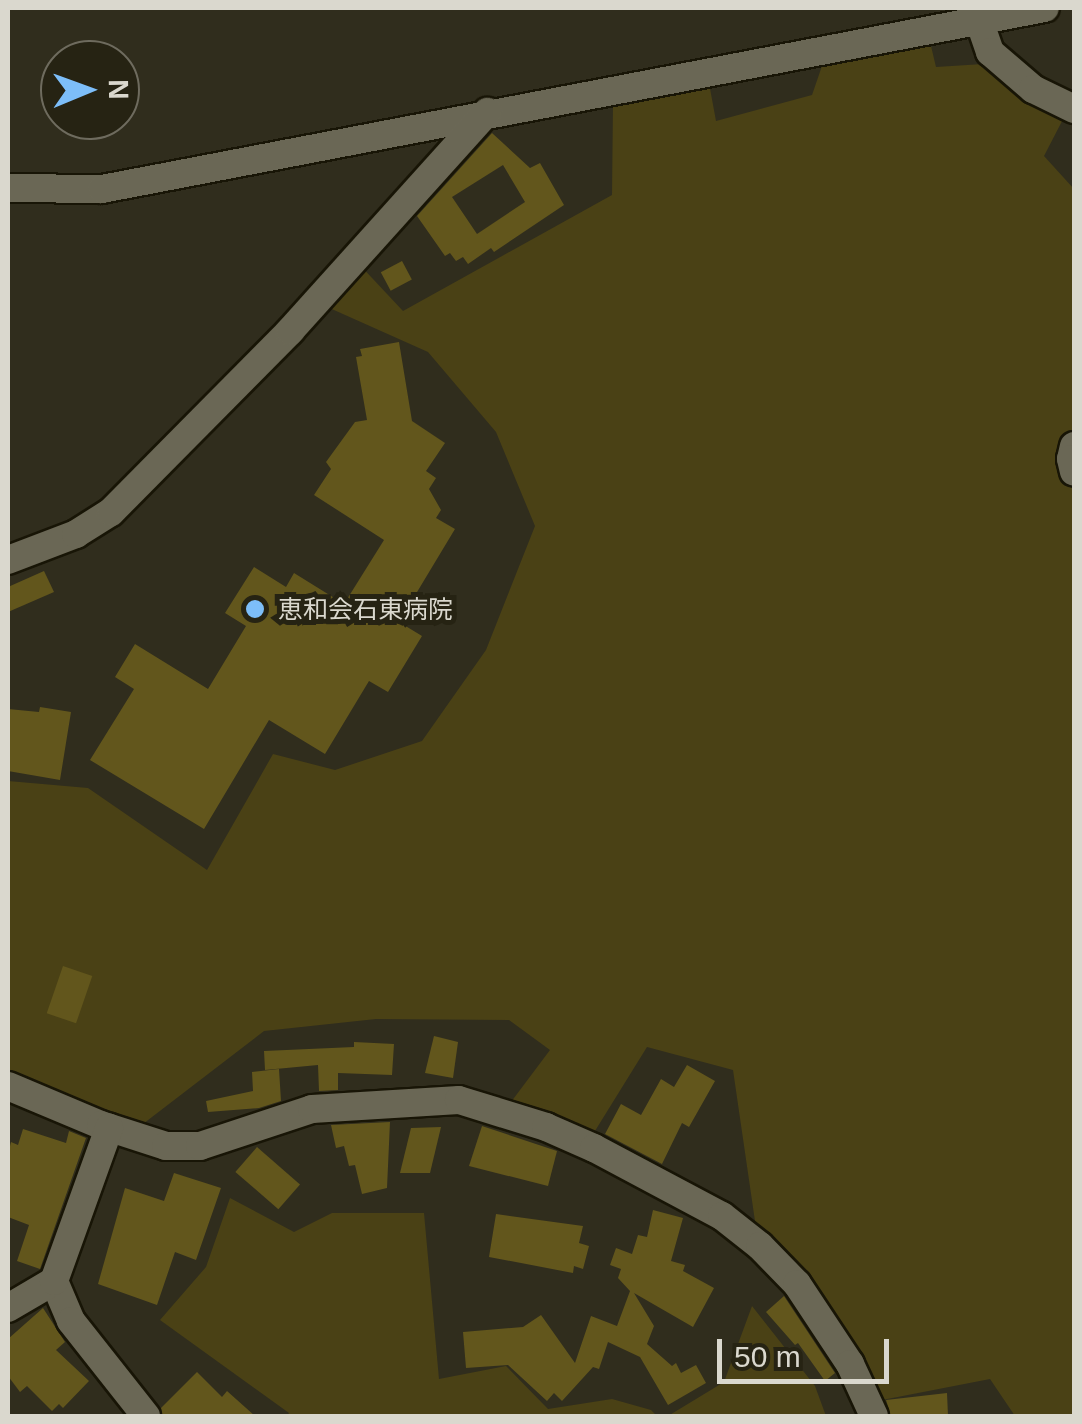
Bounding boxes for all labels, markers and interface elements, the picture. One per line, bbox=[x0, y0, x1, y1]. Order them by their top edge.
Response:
north arrow bbox=[40, 40, 140, 140]
text: N bbox=[103, 79, 134, 100]
place label: 恵和会石東病院 bbox=[278, 594, 453, 624]
marker: 恵和会石東病院 bbox=[242, 596, 268, 622]
scale bar bbox=[722, 1319, 894, 1381]
text: 50 m bbox=[734, 1340, 801, 1373]

